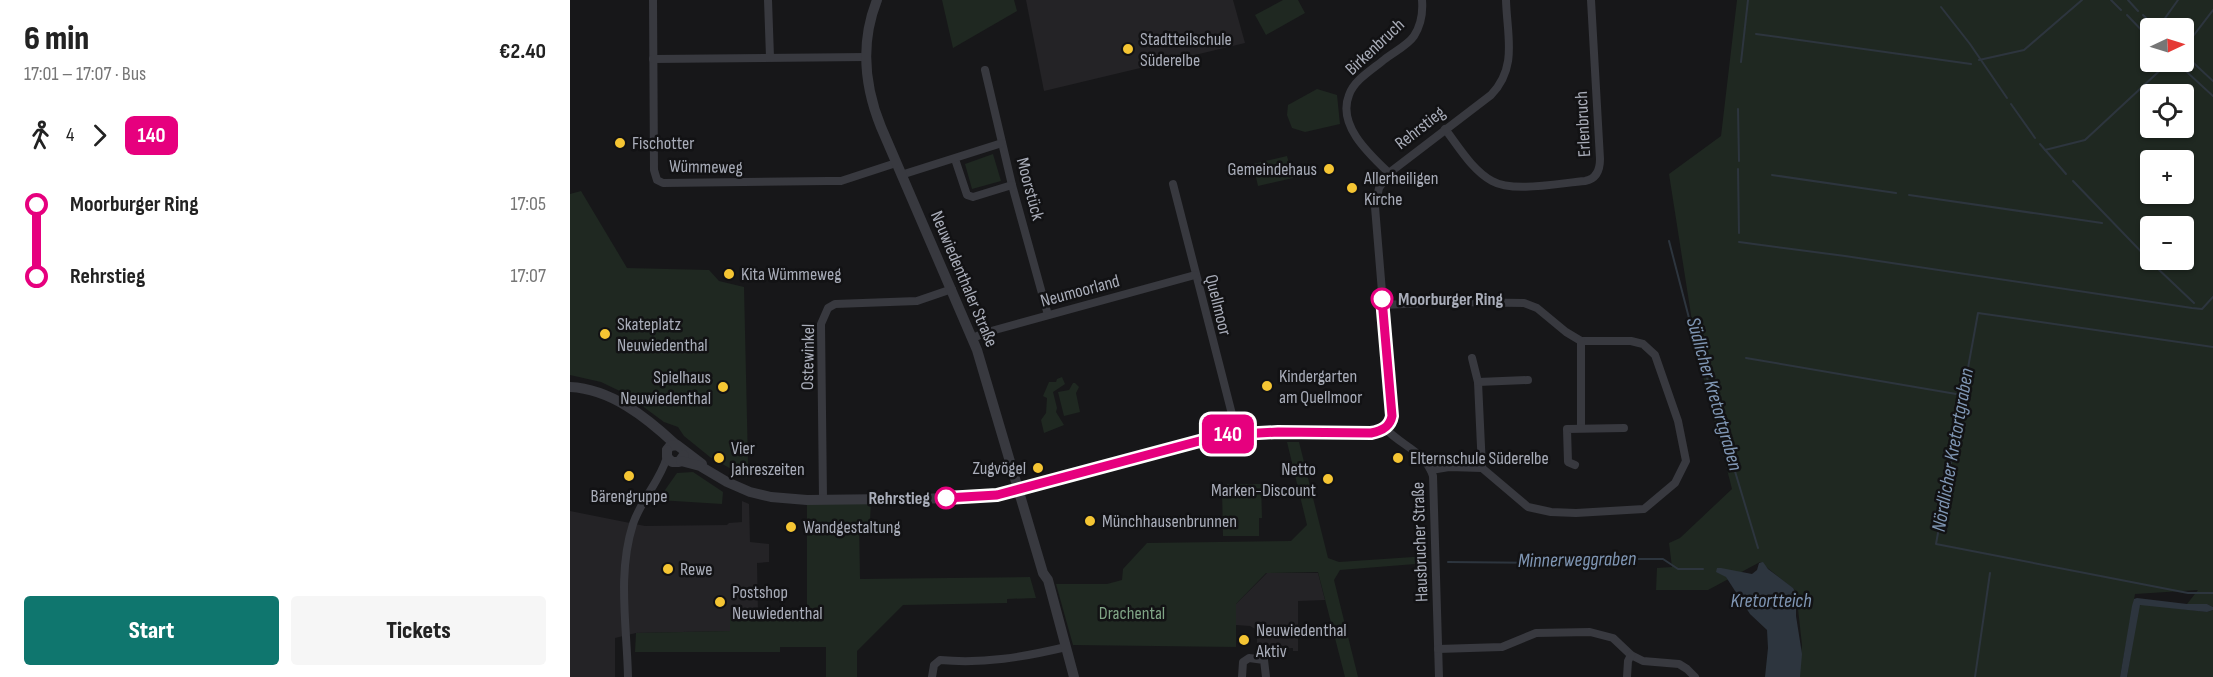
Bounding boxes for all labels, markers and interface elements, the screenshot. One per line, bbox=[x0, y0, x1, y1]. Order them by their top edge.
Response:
street label: Birkenbruch bbox=[1341, 14, 1409, 80]
north arrow bbox=[2140, 18, 2194, 72]
map controls bbox=[2140, 18, 2194, 270]
text: 6 min bbox=[24, 19, 89, 59]
place label: Stadtteilschule Süderelbe bbox=[1140, 29, 1232, 71]
text: €2.40 bbox=[499, 38, 546, 65]
marker: Stadtteilschule Süderelbe bbox=[1121, 42, 1135, 56]
text: 17:01 – 17:07 · Bus bbox=[24, 62, 146, 86]
button: locate bbox=[2140, 84, 2194, 138]
street label: Erlenbruch bbox=[1571, 91, 1595, 157]
street label: Rehrstieg bbox=[1391, 102, 1449, 154]
icon: walk bbox=[24, 119, 57, 152]
icon: forward bbox=[83, 119, 116, 152]
text: 4 bbox=[66, 123, 74, 147]
text: 140 bbox=[137, 123, 166, 148]
place label: Fischotter bbox=[632, 133, 695, 154]
marker: Fischotter bbox=[613, 136, 627, 150]
button: + bbox=[2140, 150, 2194, 204]
street label: Moorstück bbox=[1012, 155, 1048, 223]
street label: Wümmeweg bbox=[669, 156, 743, 178]
place label: Gemeindehaus bbox=[1228, 159, 1317, 180]
marker: Gemeindehaus bbox=[1322, 162, 1336, 176]
place label: Allerheiligen Kirche bbox=[1363, 168, 1438, 210]
marker: Allerheiligen Kirche bbox=[1345, 181, 1359, 195]
text: Moorburger Ring bbox=[70, 191, 198, 218]
text: 17:05 bbox=[510, 192, 546, 216]
street label: Neuwiedenthaler Straße bbox=[926, 208, 1002, 350]
button: − bbox=[2140, 216, 2194, 270]
text: Rehrstieg bbox=[70, 263, 145, 290]
text: 17:07 bbox=[511, 264, 546, 288]
place label: Kita Wümmeweg bbox=[741, 264, 842, 285]
marker: Kita Wümmeweg bbox=[722, 267, 736, 281]
street label: Neumoorland bbox=[1038, 270, 1122, 312]
street label: Quellmoor bbox=[1200, 272, 1236, 338]
marker: Moorburger Ring bbox=[1371, 288, 1393, 310]
place label: Moorburger Ring bbox=[1398, 289, 1503, 310]
place label: Skateplatz Neuwiedenthal bbox=[617, 314, 708, 356]
water label: Südlicher Kretortgraben bbox=[1681, 314, 1747, 474]
street label: Ostewinkel bbox=[797, 324, 819, 390]
marker: Skateplatz Neuwiedenthal bbox=[598, 327, 612, 341]
place label: Kindergarten am Quellmoor bbox=[1279, 366, 1362, 408]
water label: Nördlicher Kretortgraben bbox=[1927, 366, 1979, 534]
place label: Spielhaus Neuwiedenthal bbox=[620, 367, 711, 409]
marker: Kindergarten am Quellmoor bbox=[1260, 379, 1274, 393]
marker: Spielhaus Neuwiedenthal bbox=[716, 380, 730, 394]
line badge: 140 bbox=[1194, 414, 1262, 454]
text: 140 bbox=[1214, 422, 1242, 447]
place label: Vier Jahreszeiten bbox=[730, 438, 805, 480]
place label: Elternschule Süderelbe bbox=[1410, 448, 1549, 469]
marker: Vier Jahreszeiten bbox=[712, 451, 726, 465]
marker: Elternschule Süderelbe bbox=[1391, 451, 1405, 465]
place label: Zugvögel bbox=[972, 458, 1026, 479]
place label: Netto Marken-Discount bbox=[1211, 459, 1316, 501]
marker: Zugvögel bbox=[1031, 461, 1045, 475]
marker: Bärengruppe bbox=[622, 469, 636, 483]
marker: Netto Marken-Discount bbox=[1321, 472, 1335, 486]
street label: Hausbrucher Straße bbox=[1407, 482, 1433, 602]
place label: Bärengruppe bbox=[591, 486, 667, 507]
marker: Rehrstieg bbox=[935, 487, 957, 509]
place label: Rehrstieg bbox=[868, 488, 930, 509]
place label: Münchhausenbrunnen bbox=[1102, 511, 1237, 532]
marker: Münchhausenbrunnen bbox=[1083, 514, 1097, 528]
place label: Wandgestaltung bbox=[803, 517, 901, 538]
marker: Wandgestaltung bbox=[784, 520, 798, 534]
water label: Minnerweggraben bbox=[1518, 547, 1636, 573]
place label: Rewe bbox=[680, 559, 713, 580]
marker: Rewe bbox=[661, 562, 675, 576]
place label: Postshop Neuwiedenthal bbox=[732, 582, 823, 624]
water label: Kretortteich bbox=[1730, 589, 1812, 613]
marker: Postshop Neuwiedenthal bbox=[713, 595, 727, 609]
button: Start bbox=[24, 596, 279, 665]
button: Tickets bbox=[291, 596, 546, 665]
park label: Drachental bbox=[1099, 603, 1165, 624]
place label: Neuwiedenthal Aktiv bbox=[1255, 620, 1347, 662]
marker: Neuwiedenthal Aktiv bbox=[1237, 633, 1251, 647]

